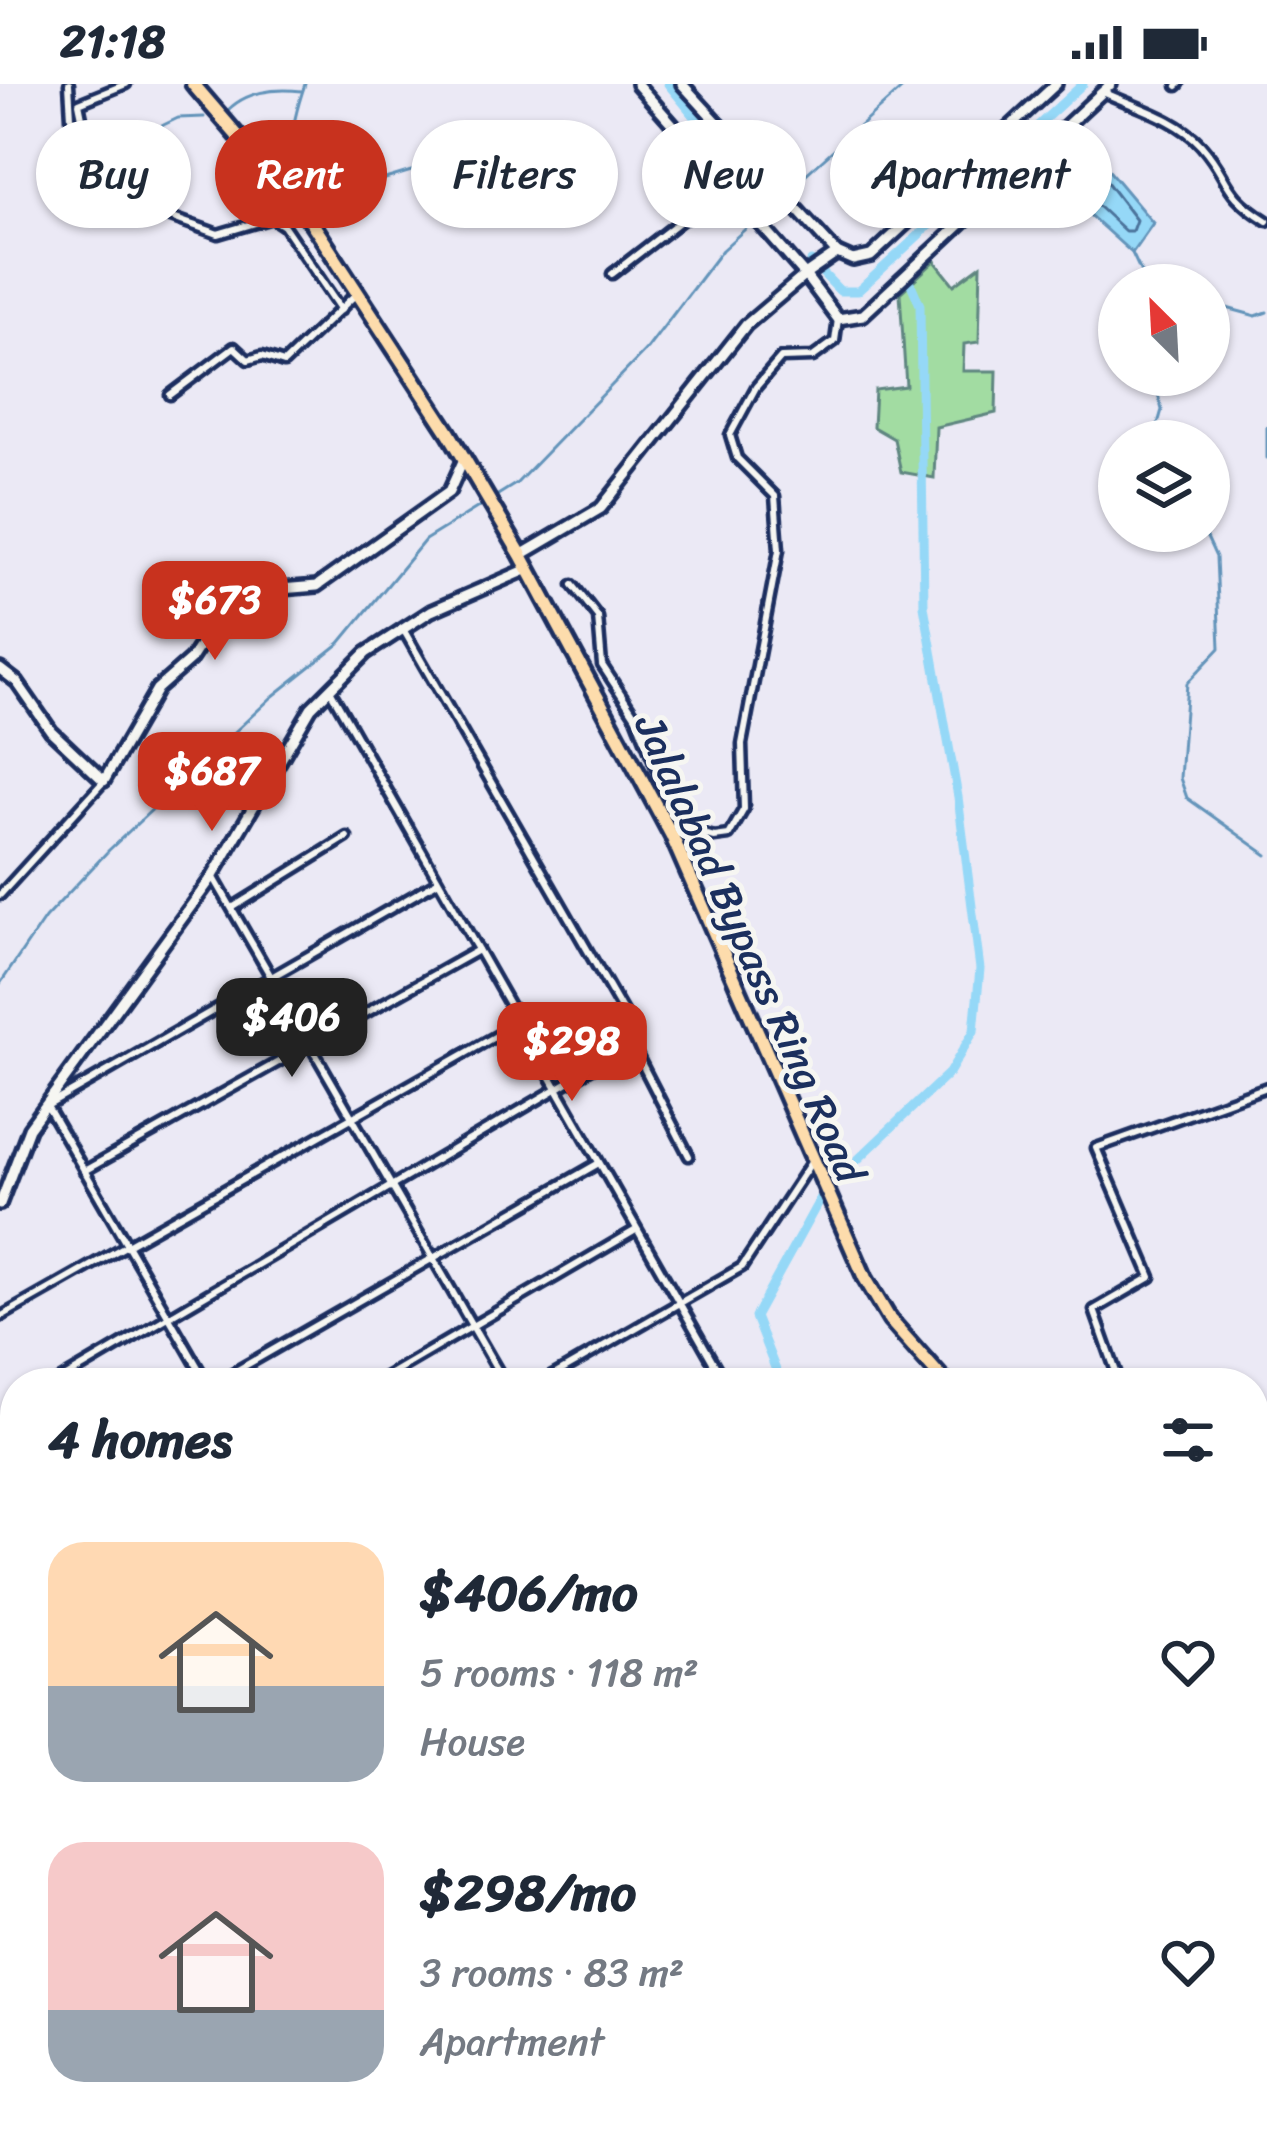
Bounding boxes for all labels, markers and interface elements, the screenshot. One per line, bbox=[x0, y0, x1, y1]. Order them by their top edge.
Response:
text: 21:18 bbox=[60, 2, 165, 82]
chip: Buy bbox=[36, 120, 191, 228]
chip: Rent bbox=[215, 120, 387, 228]
chip: Filters bbox=[411, 120, 618, 228]
chip: New bbox=[642, 120, 806, 228]
chip: Apartment bbox=[830, 120, 1112, 228]
north arrow bbox=[1098, 264, 1230, 396]
map controls bbox=[1098, 264, 1230, 552]
button: layers bbox=[1098, 420, 1230, 552]
pin: $673 bbox=[144, 561, 286, 663]
text: $673 bbox=[169, 565, 261, 634]
street label: Jalalabad Bypass Ring Road bbox=[612, 700, 888, 1197]
pin: $687 bbox=[141, 732, 283, 834]
text: $687 bbox=[165, 736, 259, 805]
pin: $406 bbox=[221, 978, 363, 1080]
text: $406 bbox=[243, 982, 341, 1051]
pin: $298 bbox=[501, 1002, 643, 1104]
text: $298 bbox=[524, 1006, 620, 1075]
text: 4 homes bbox=[48, 1395, 232, 1485]
icon: filters bbox=[1155, 1407, 1221, 1473]
text: $406/mo bbox=[420, 1548, 638, 1638]
icon: home bbox=[144, 1590, 288, 1734]
icon: heart bbox=[1155, 1629, 1221, 1695]
text: 5 rooms · 118 m² bbox=[420, 1638, 699, 1707]
text: House bbox=[420, 1707, 525, 1776]
text: $298/mo bbox=[420, 1848, 636, 1938]
icon: home bbox=[144, 1890, 288, 2034]
icon: heart bbox=[1155, 1929, 1221, 1995]
text: 3 rooms · 83 m² bbox=[420, 1938, 684, 2007]
text: Apartment bbox=[420, 2007, 604, 2076]

